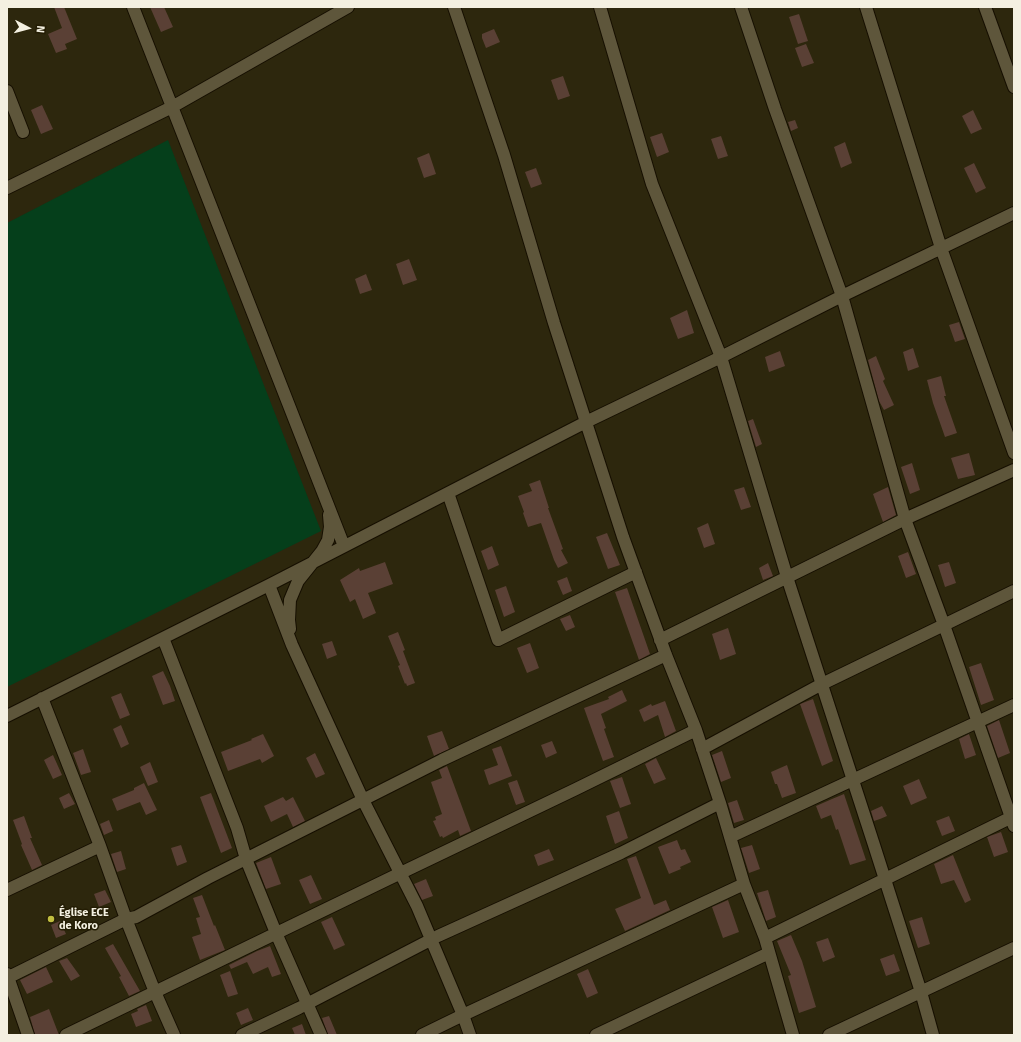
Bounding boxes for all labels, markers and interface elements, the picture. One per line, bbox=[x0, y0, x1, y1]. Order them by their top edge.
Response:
north arrow bbox=[8, 8, 48, 48]
text: N bbox=[34, 25, 47, 34]
place label: Église ECE de Koro bbox=[59, 906, 109, 932]
marker: Église ECE de Koro bbox=[46, 914, 56, 924]

